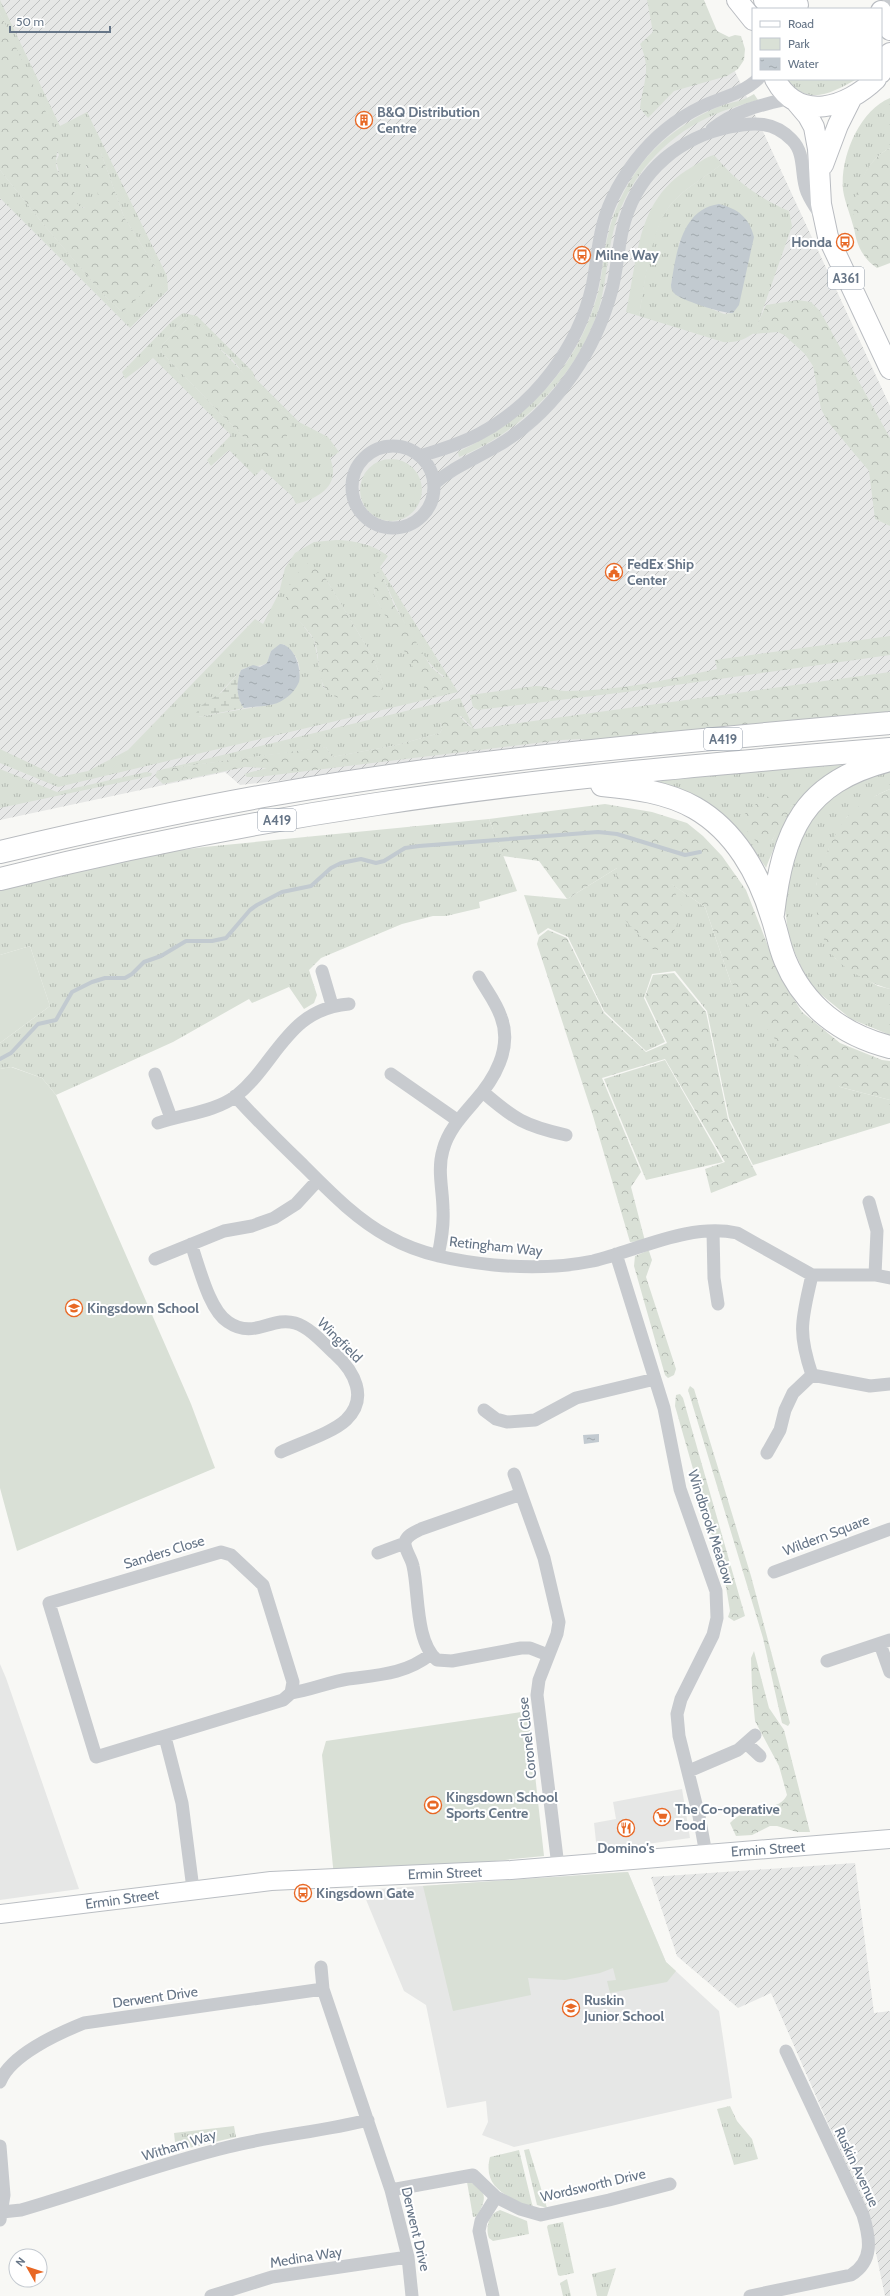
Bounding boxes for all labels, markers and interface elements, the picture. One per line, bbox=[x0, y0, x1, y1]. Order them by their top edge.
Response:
scale bar bbox=[10, 8, 110, 34]
legend bbox=[752, 8, 882, 80]
text: 50 m bbox=[16, 14, 44, 29]
text: Road bbox=[788, 16, 814, 31]
text: Park bbox=[788, 36, 810, 51]
text: Water bbox=[788, 56, 819, 71]
place label: B&Q Distribution Centre bbox=[377, 103, 480, 137]
building icon: B&Q Distribution Centre bbox=[354, 110, 374, 130]
bus stop icon: Honda bbox=[835, 232, 855, 252]
place label: Honda bbox=[791, 233, 832, 251]
bus stop icon: Milne Way bbox=[572, 245, 592, 265]
place label: Milne Way bbox=[595, 246, 659, 264]
road number: A361 bbox=[828, 267, 864, 289]
place label: FedEx Ship Center bbox=[627, 555, 694, 589]
public building icon: FedEx Ship Center bbox=[604, 562, 624, 582]
road number: A419 bbox=[704, 728, 742, 750]
road number: A419 bbox=[258, 809, 296, 831]
street label: Retingham Way bbox=[448, 1232, 544, 1260]
school or university icon: Kingsdown School bbox=[64, 1298, 84, 1318]
place label: Kingsdown School bbox=[87, 1299, 199, 1317]
street label: Wingfield bbox=[314, 1314, 366, 1366]
street label: Windbrook Meadow bbox=[684, 1468, 738, 1586]
street label: Wildern Square bbox=[780, 1510, 872, 1560]
street label: Sanders Close bbox=[121, 1531, 207, 1573]
street label: Coronel Close bbox=[514, 1696, 540, 1780]
place label: Kingsdown School Sports Centre bbox=[446, 1788, 558, 1822]
sports icon: Kingsdown School Sports Centre bbox=[423, 1795, 443, 1815]
place label: The Co-operative Food bbox=[675, 1800, 780, 1834]
supermarket icon: The Co-operative Food bbox=[652, 1807, 672, 1827]
restaurant icon: Domino's bbox=[616, 1818, 636, 1838]
street label: Ermin Street bbox=[730, 1837, 806, 1861]
place label: Domino's bbox=[597, 1839, 655, 1857]
street label: Ermin Street bbox=[408, 1863, 483, 1883]
bus stop icon: Kingsdown Gate bbox=[293, 1883, 313, 1903]
place label: Kingsdown Gate bbox=[316, 1884, 414, 1902]
street label: Ermin Street bbox=[84, 1885, 160, 1913]
street label: Derwent Drive bbox=[111, 1982, 199, 2012]
place label: Ruskin Junior School bbox=[583, 1991, 665, 2025]
school or university icon: Ruskin Junior School bbox=[561, 1998, 581, 2018]
street label: Ruskin Avenue bbox=[831, 2124, 883, 2210]
street label: Witham Way bbox=[140, 2125, 218, 2165]
street label: Wordsworth Drive bbox=[539, 2164, 647, 2206]
street label: Derwent Drive bbox=[398, 2185, 434, 2273]
street label: Medina Way bbox=[269, 2242, 343, 2272]
north arrow bbox=[8, 2248, 48, 2288]
text: N bbox=[12, 2254, 28, 2269]

